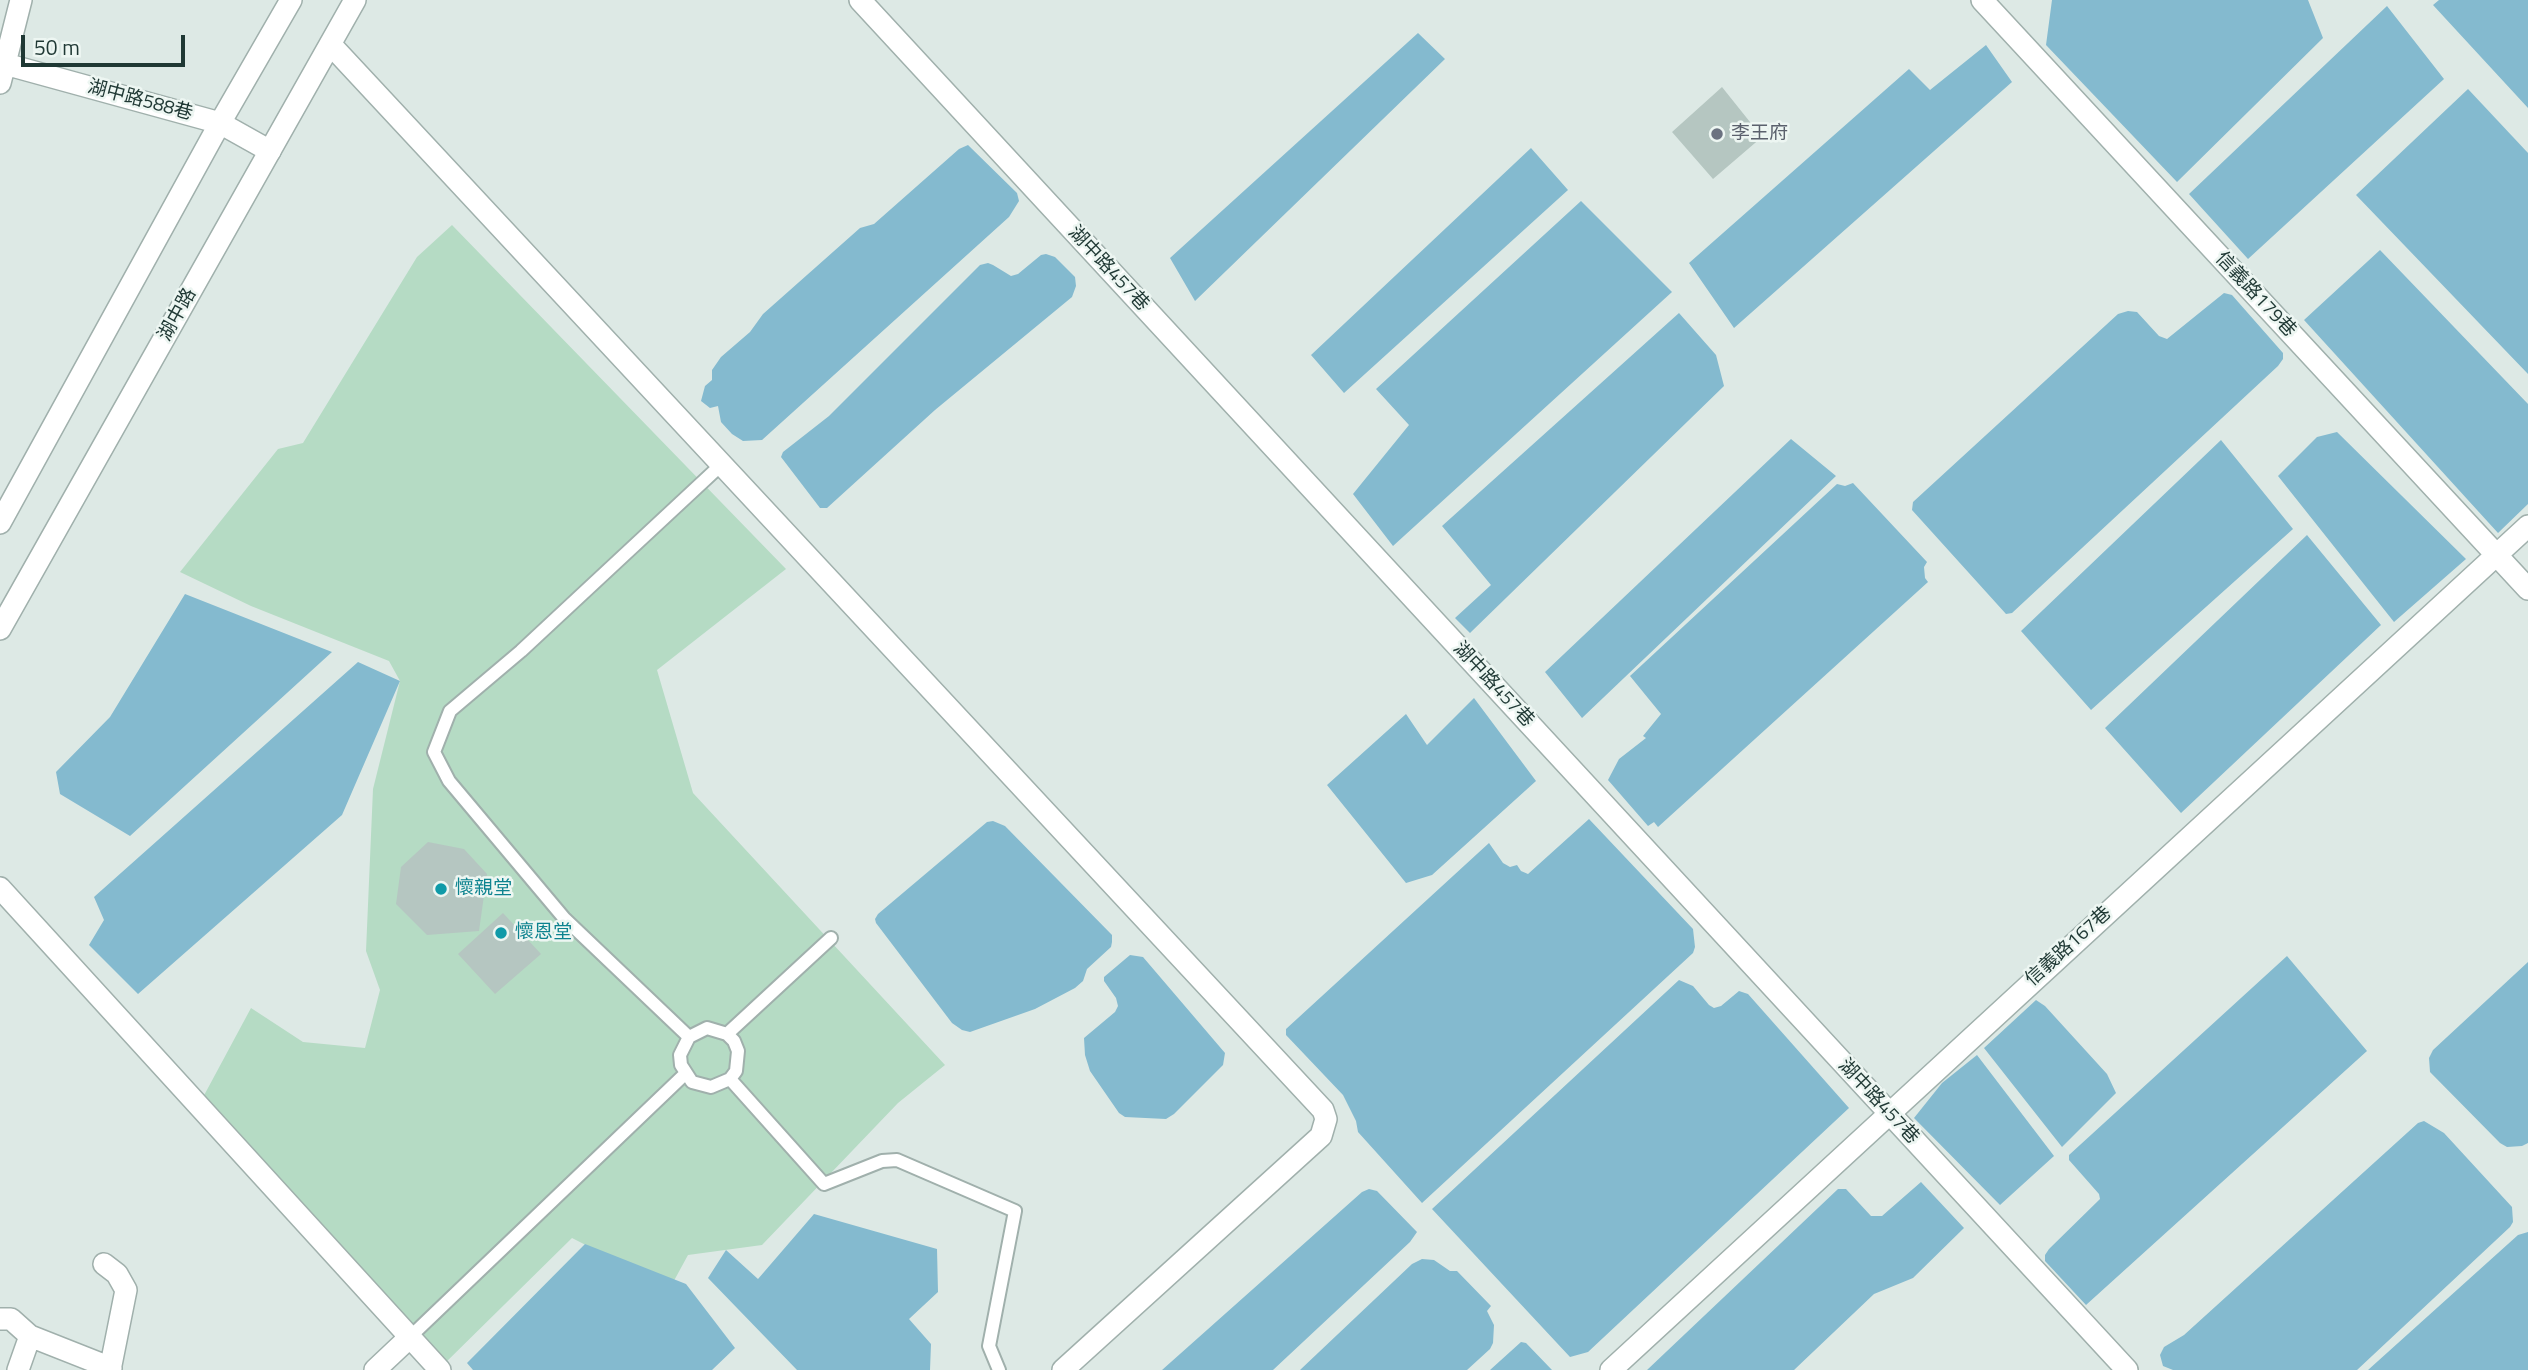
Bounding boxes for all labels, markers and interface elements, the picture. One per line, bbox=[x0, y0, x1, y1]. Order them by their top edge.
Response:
scale bar bbox=[24, 21, 189, 65]
text: 50 m bbox=[34, 31, 80, 63]
street label: 湖中路588巷 bbox=[85, 76, 195, 126]
place label: 李王府 bbox=[1731, 123, 1788, 145]
marker: 李王府 bbox=[1709, 126, 1725, 142]
street label: 湖中路457巷 bbox=[1063, 222, 1153, 316]
street label: 信義路179巷 bbox=[2210, 248, 2300, 342]
street label: 湖中路 bbox=[154, 285, 202, 345]
street label: 湖中路457巷 bbox=[1448, 638, 1538, 732]
place label: 懷親堂 bbox=[455, 878, 512, 900]
marker: 懷親堂 bbox=[433, 881, 449, 897]
street label: 信義路167巷 bbox=[2021, 902, 2117, 992]
place label: 懷恩堂 bbox=[515, 922, 572, 944]
marker: 懷恩堂 bbox=[493, 925, 509, 941]
street label: 湖中路457巷 bbox=[1833, 1055, 1923, 1149]

